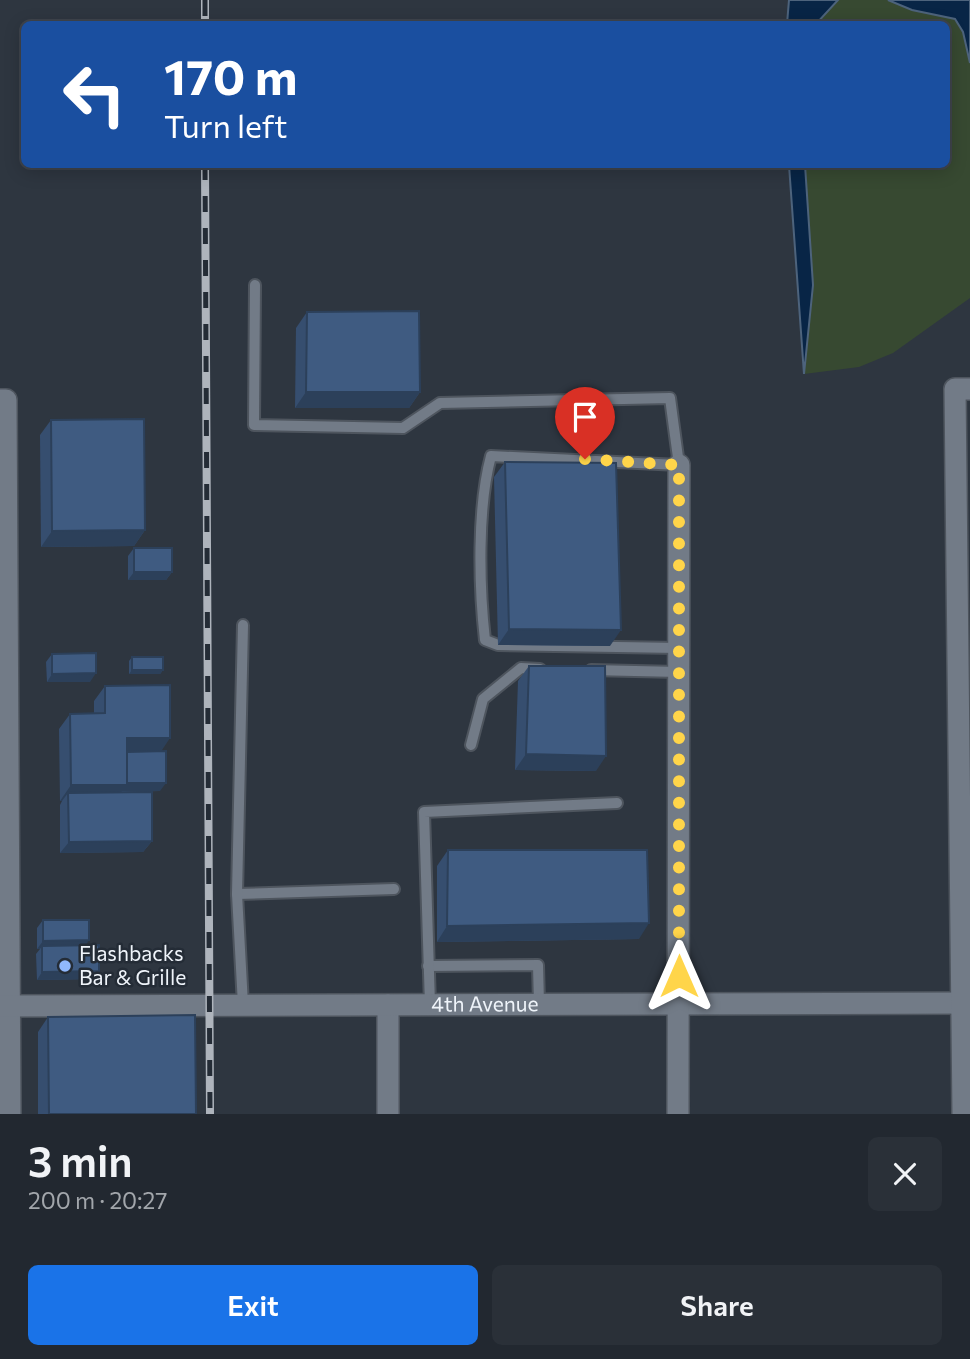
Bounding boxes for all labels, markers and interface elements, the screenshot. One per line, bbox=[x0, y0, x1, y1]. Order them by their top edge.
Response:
text: 170 m bbox=[164, 45, 297, 105]
icon: left bbox=[49, 49, 140, 140]
text: Turn left bbox=[164, 105, 288, 145]
pin bbox=[555, 387, 615, 459]
icon: arrive bbox=[566, 398, 604, 436]
position arrow bbox=[642, 939, 716, 1013]
place label: Flashbacks Bar & Grille bbox=[79, 940, 186, 989]
marker: Flashbacks Bar & Grille bbox=[57, 958, 73, 974]
street label: 4th Avenue bbox=[431, 990, 539, 1016]
text: 3 min bbox=[28, 1134, 133, 1186]
button: close bbox=[868, 1137, 942, 1211]
text: 200 m · 20:27 bbox=[28, 1186, 167, 1214]
button: Exit bbox=[28, 1265, 478, 1345]
button: Share bbox=[492, 1265, 942, 1345]

